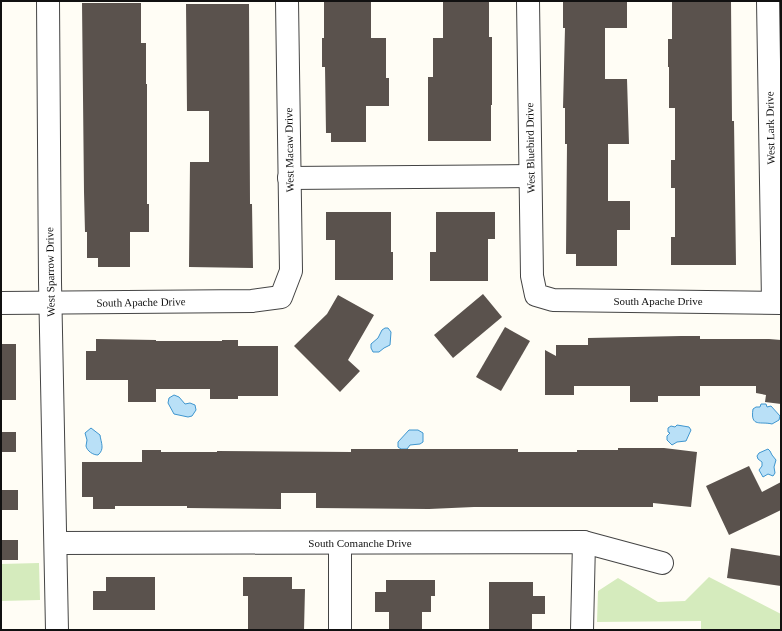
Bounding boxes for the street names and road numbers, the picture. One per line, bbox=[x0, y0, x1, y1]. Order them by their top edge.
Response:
street label: West Lark Drive bbox=[763, 91, 777, 165]
street label: West Bluebird Drive bbox=[523, 102, 537, 193]
street label: West Macaw Drive bbox=[282, 107, 296, 192]
street label: West Sparrow Drive bbox=[43, 227, 57, 317]
street label: South Apache Drive bbox=[96, 295, 186, 309]
street label: South Apache Drive bbox=[613, 295, 703, 307]
street label: South Comanche Drive bbox=[308, 537, 412, 549]

